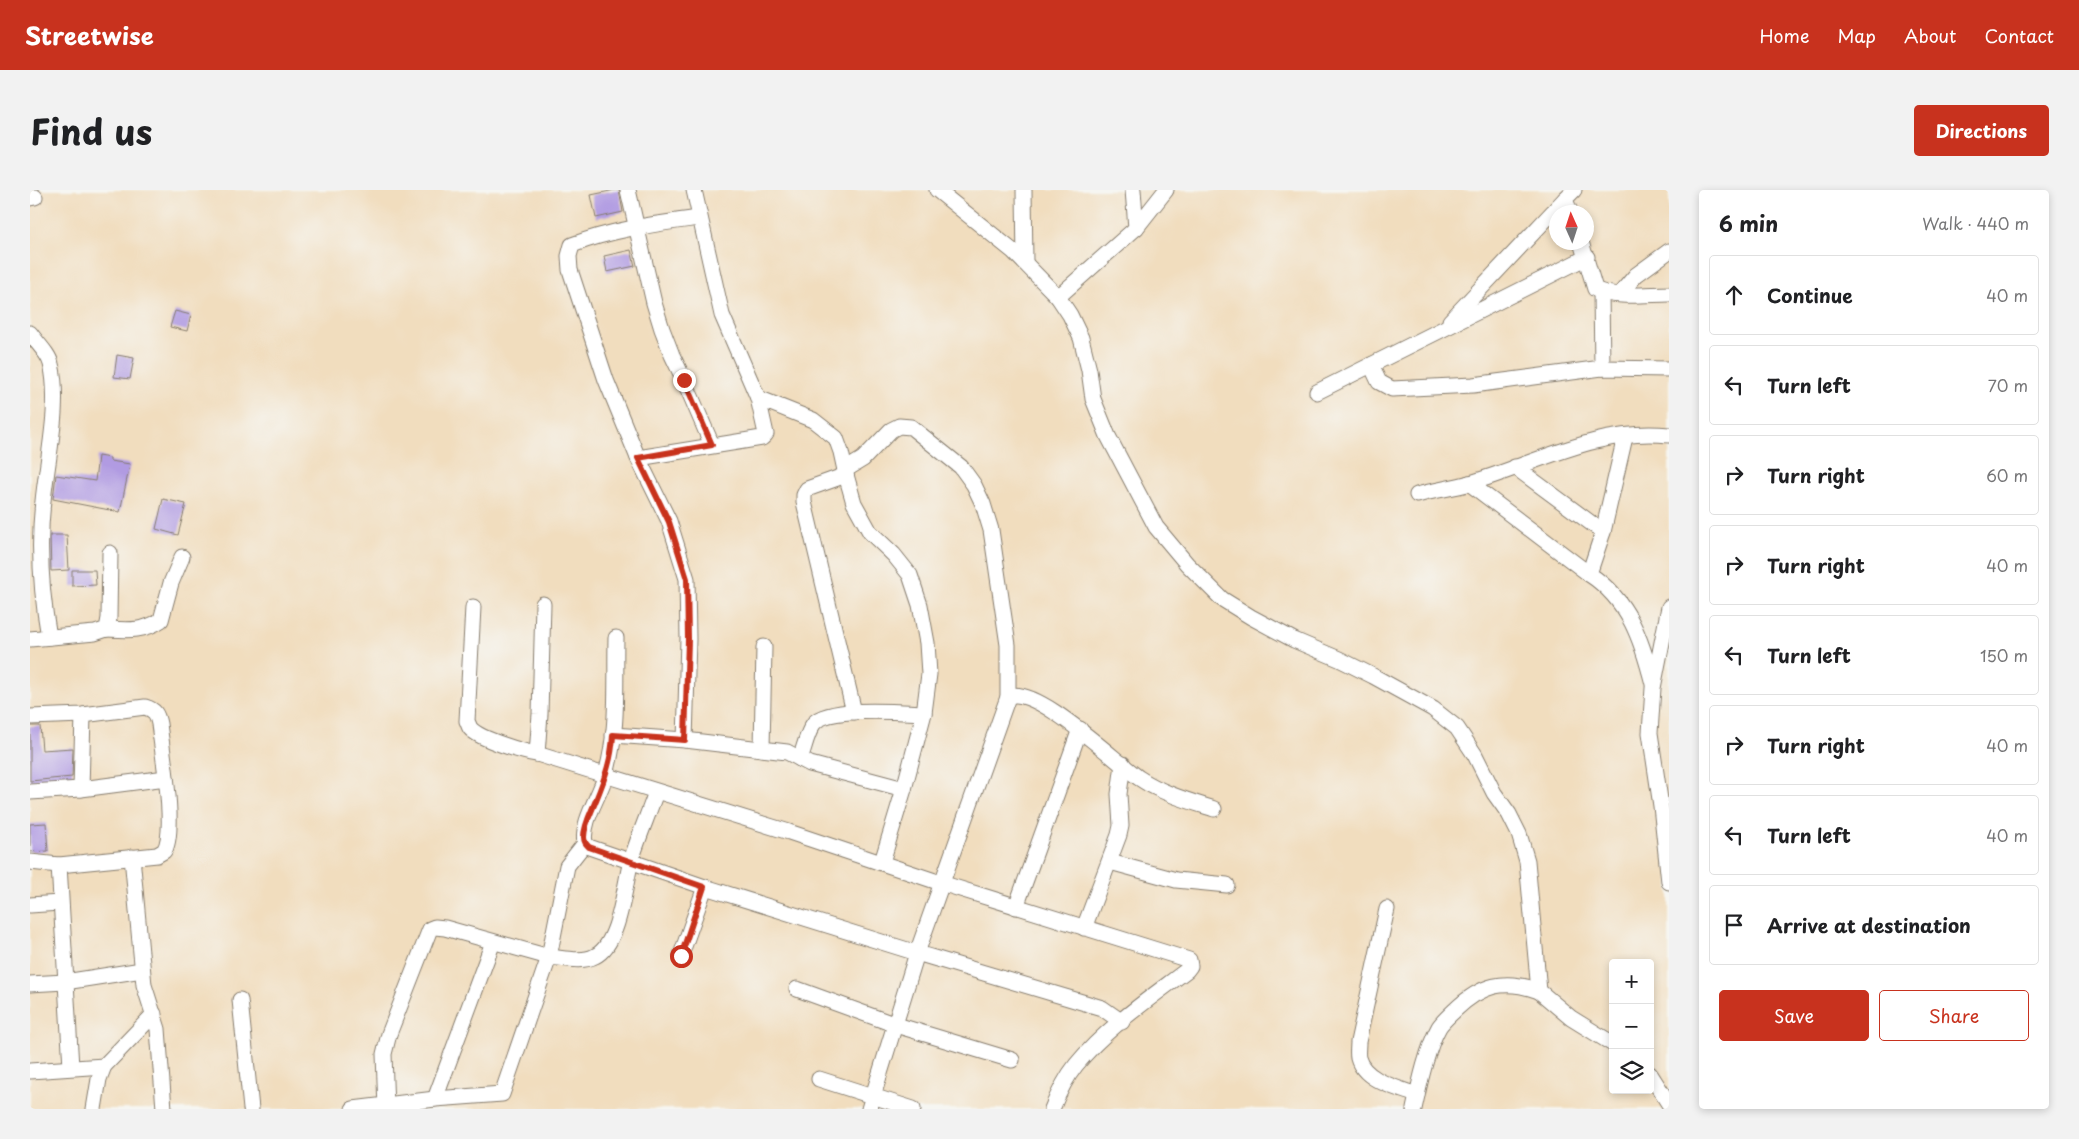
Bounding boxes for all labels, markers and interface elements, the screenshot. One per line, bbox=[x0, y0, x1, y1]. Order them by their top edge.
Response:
text: Streetwise bbox=[25, 17, 154, 53]
text: Home bbox=[1759, 22, 1809, 49]
text: Map bbox=[1837, 22, 1876, 49]
text: About bbox=[1904, 22, 1956, 49]
text: Contact bbox=[1984, 22, 2054, 49]
text: Find us bbox=[30, 104, 152, 157]
button: Directions bbox=[1914, 105, 2049, 156]
north arrow bbox=[1549, 205, 1594, 250]
text: 6 min bbox=[1719, 207, 1778, 239]
text: Walk · 440 m bbox=[1922, 211, 2029, 235]
icon: ahead bbox=[1720, 281, 1748, 309]
text: Continue bbox=[1767, 281, 1853, 309]
text: 40 m bbox=[1986, 283, 2028, 307]
route end bbox=[673, 369, 696, 392]
icon: left bbox=[1720, 371, 1748, 399]
text: Turn left bbox=[1767, 371, 1851, 399]
text: 70 m bbox=[1988, 373, 2028, 397]
icon: right bbox=[1720, 461, 1748, 489]
text: Turn right bbox=[1767, 461, 1865, 489]
text: 60 m bbox=[1986, 463, 2028, 487]
icon: right bbox=[1720, 551, 1748, 579]
text: Turn right bbox=[1767, 551, 1865, 579]
text: 40 m bbox=[1986, 553, 2028, 577]
icon: left bbox=[1720, 641, 1748, 669]
text: Turn left bbox=[1767, 641, 1851, 669]
text: 150 m bbox=[1980, 643, 2028, 667]
icon: right bbox=[1720, 731, 1748, 759]
text: Turn right bbox=[1767, 731, 1865, 759]
text: 40 m bbox=[1986, 733, 2028, 757]
icon: left bbox=[1720, 821, 1748, 849]
text: Turn left bbox=[1767, 821, 1851, 849]
text: 40 m bbox=[1986, 823, 2028, 847]
icon: arrive bbox=[1720, 911, 1748, 939]
text: Arrive at destination bbox=[1767, 911, 1971, 939]
route start bbox=[670, 945, 693, 968]
map controls bbox=[1609, 959, 1654, 1094]
button: + bbox=[1609, 959, 1654, 1004]
button: Save bbox=[1719, 990, 1869, 1041]
button: Share bbox=[1879, 990, 2029, 1041]
button: − bbox=[1609, 1004, 1654, 1049]
button: layers bbox=[1609, 1049, 1654, 1094]

